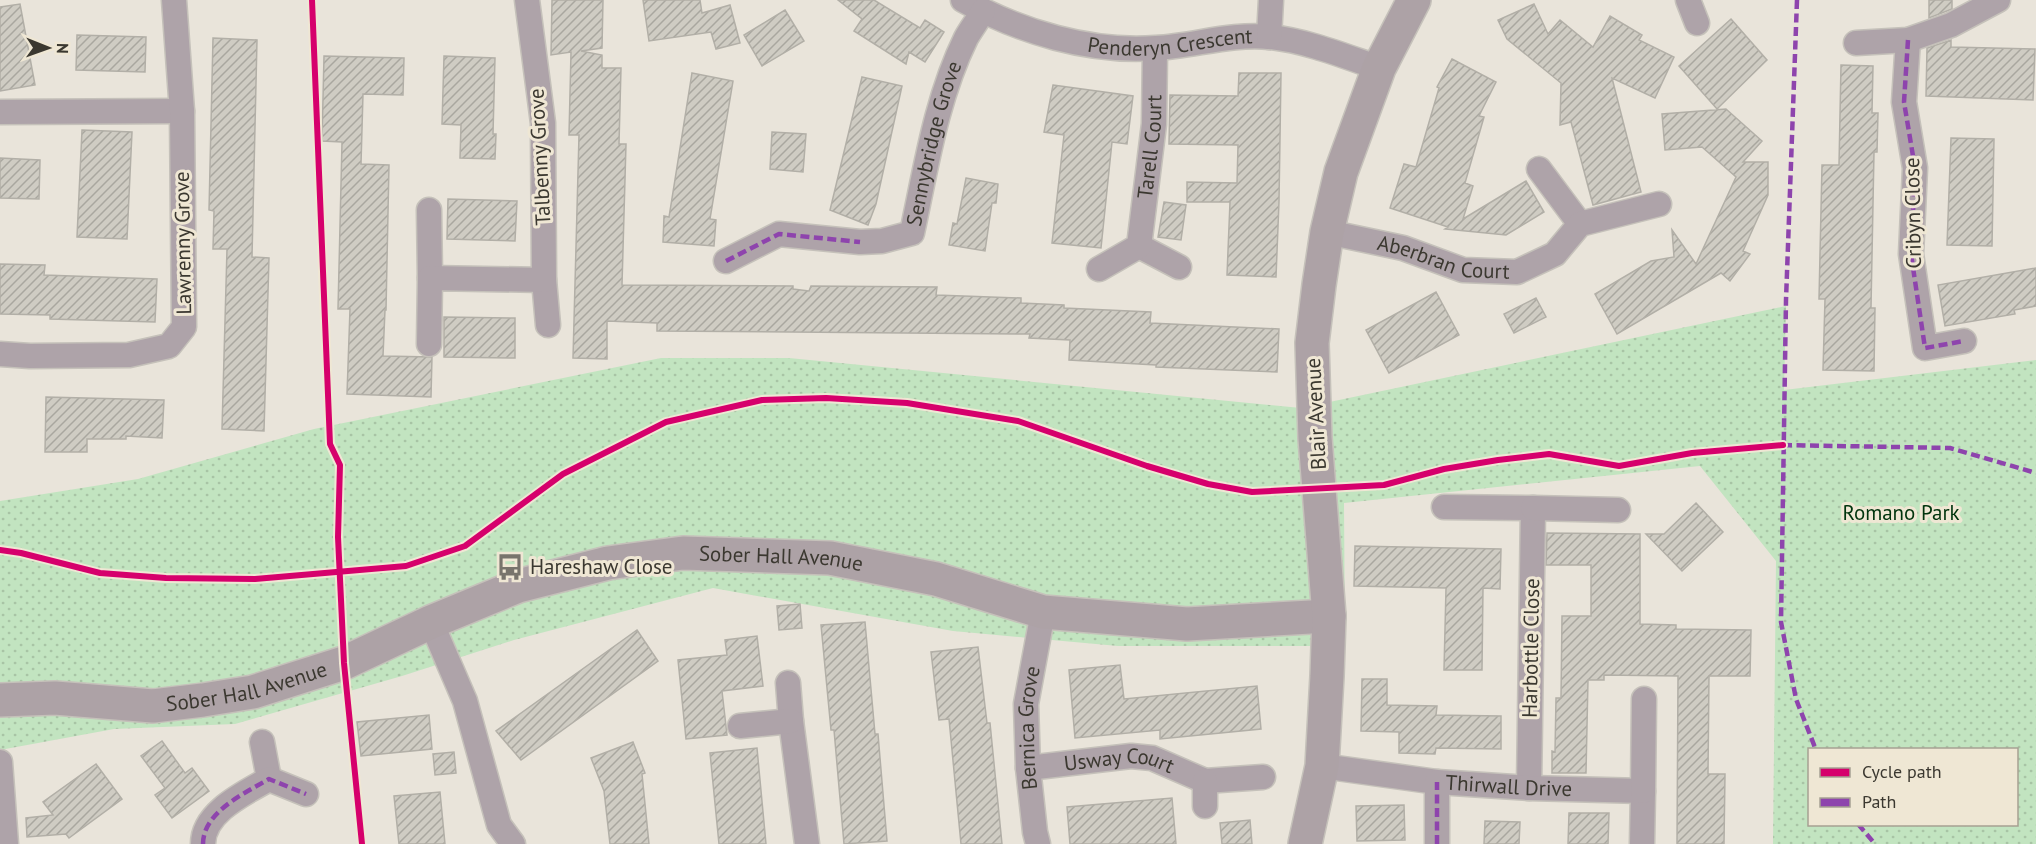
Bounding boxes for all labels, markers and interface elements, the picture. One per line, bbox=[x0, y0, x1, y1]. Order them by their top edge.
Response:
north arrow bbox=[18, 18, 78, 78]
street label: Penderyn Crescent bbox=[1086, 22, 1253, 62]
text: N bbox=[53, 43, 73, 54]
street label: Sennybridge Grove bbox=[900, 57, 967, 228]
street label: Talbenny Grove bbox=[522, 88, 557, 226]
street label: Tarell Court bbox=[1131, 95, 1167, 200]
street label: Cribyn Close bbox=[1898, 157, 1927, 269]
street label: Lawrenny Grove bbox=[168, 171, 197, 315]
street label: Aberbran Court bbox=[1375, 229, 1510, 285]
street label: Blair Avenue bbox=[1299, 357, 1332, 471]
park label: Romano Park bbox=[1842, 499, 1960, 526]
street label: Sober Hall Avenue bbox=[698, 540, 866, 577]
bus stop icon: Hareshaw Close bbox=[495, 552, 525, 582]
place label: Hareshaw Close bbox=[530, 553, 673, 580]
street label: Harbottle Close bbox=[1516, 578, 1545, 718]
street label: Sober Hall Avenue bbox=[165, 655, 330, 717]
street label: Bernica Grove bbox=[1012, 664, 1046, 791]
street label: Usway Court bbox=[1062, 742, 1179, 779]
legend bbox=[1808, 748, 2018, 826]
text: Cycle path bbox=[1862, 760, 1942, 783]
street label: Thirwall Drive bbox=[1445, 769, 1572, 802]
text: Path bbox=[1862, 790, 1896, 813]

